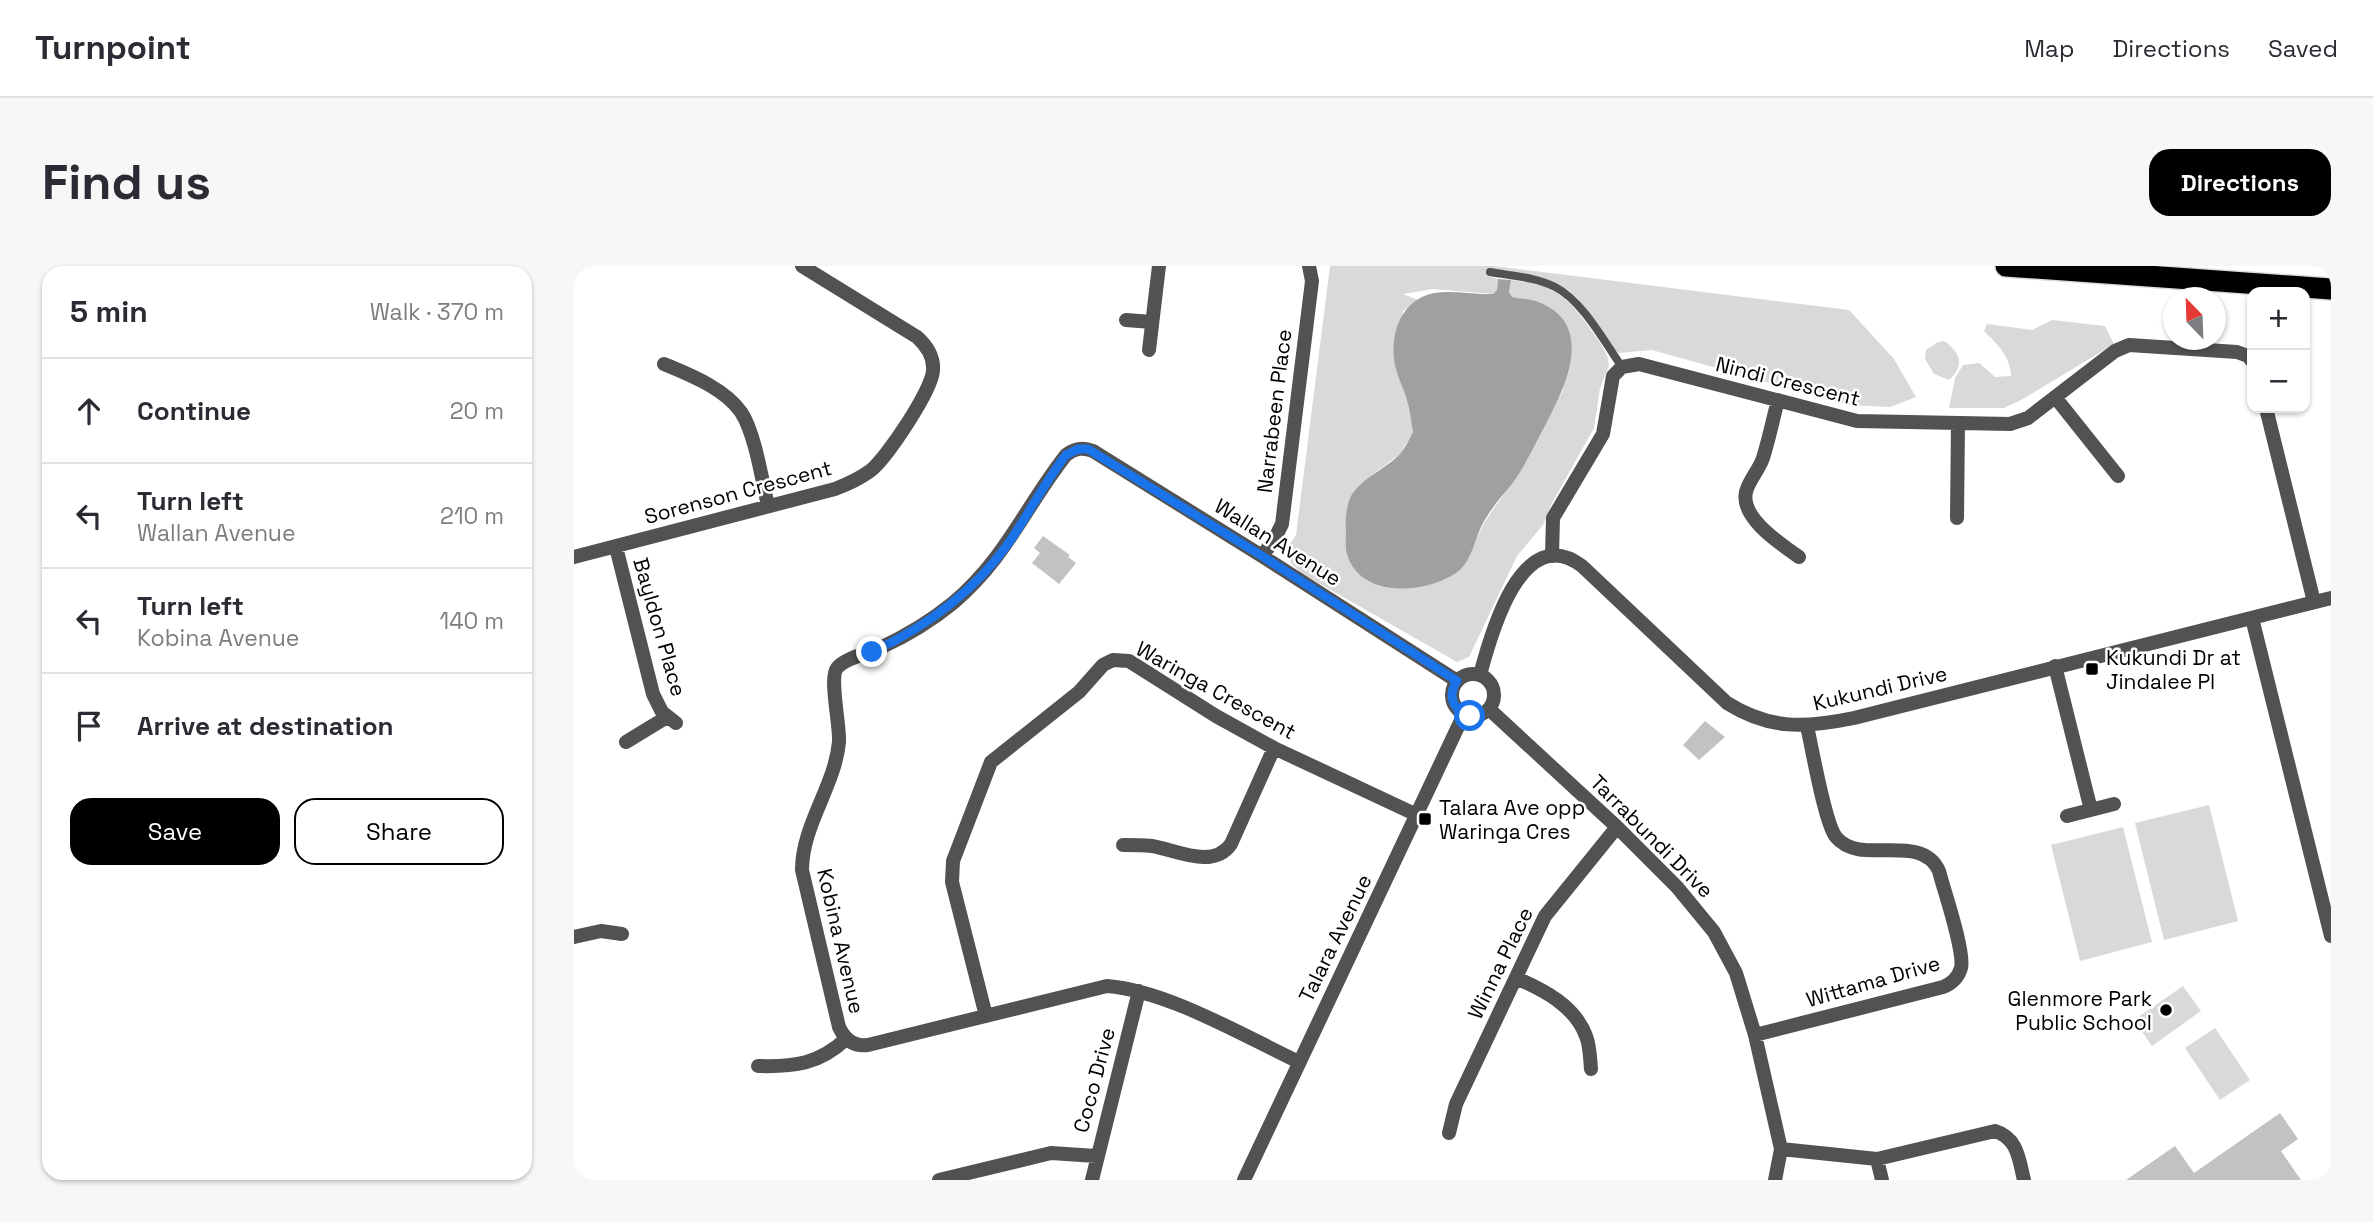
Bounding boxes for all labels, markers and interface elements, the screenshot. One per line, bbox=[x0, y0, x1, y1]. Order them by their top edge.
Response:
text: Turnpoint bbox=[35, 27, 191, 69]
text: Map bbox=[2024, 33, 2074, 64]
text: Directions bbox=[2112, 33, 2230, 64]
text: Saved bbox=[2268, 33, 2338, 64]
button: Directions bbox=[2149, 149, 2331, 216]
text: Find us bbox=[42, 151, 211, 213]
north arrow bbox=[2163, 287, 2226, 350]
map controls bbox=[2247, 287, 2310, 413]
button: + bbox=[2247, 287, 2310, 350]
text: 5 min bbox=[70, 292, 148, 331]
text: Walk · 370 m bbox=[370, 297, 504, 327]
street label: Narrabeen Place bbox=[1251, 328, 1297, 494]
street label: Nindi Crescent bbox=[1713, 350, 1863, 412]
button: − bbox=[2247, 350, 2310, 413]
icon: ahead bbox=[70, 392, 108, 430]
text: Continue bbox=[137, 394, 251, 428]
text: 20 m bbox=[450, 396, 504, 426]
street label: Sorenson Crescent bbox=[641, 454, 835, 530]
text: Turn left bbox=[137, 484, 244, 518]
street label: Wallan Avenue bbox=[1209, 492, 1347, 592]
icon: left bbox=[70, 497, 108, 535]
text: 210 m bbox=[440, 501, 504, 531]
text: Wallan Avenue bbox=[137, 518, 296, 548]
street label: Bayldon Place bbox=[627, 555, 693, 699]
text: Turn left bbox=[137, 589, 244, 623]
icon: left bbox=[70, 602, 108, 640]
text: 140 m bbox=[440, 606, 504, 636]
text: Kobina Avenue bbox=[137, 623, 299, 653]
street label: Waringa Crescent bbox=[1131, 635, 1301, 745]
route end bbox=[856, 636, 887, 667]
place label: Kukundi Dr at Jindalee Pl bbox=[2106, 644, 2241, 695]
street label: Kukundi Drive bbox=[1810, 659, 1950, 717]
marker: Kukundi Dr at Jindalee Pl bbox=[2084, 661, 2100, 677]
route start bbox=[1454, 700, 1485, 731]
icon: arrive bbox=[70, 707, 108, 745]
text: Arrive at destination bbox=[137, 709, 394, 743]
street label: Tarrabundi Drive bbox=[1585, 769, 1719, 903]
place label: Talara Ave opp Waringa Cres bbox=[1439, 794, 1585, 845]
button: Save bbox=[70, 798, 280, 865]
button: Share bbox=[294, 798, 504, 865]
marker: Talara Ave opp Waringa Cres bbox=[1417, 811, 1433, 827]
street label: Kobina Avenue bbox=[811, 866, 871, 1016]
street label: Talara Avenue bbox=[1292, 870, 1378, 1006]
street label: Winna Place bbox=[1461, 903, 1539, 1023]
street label: Wittama Drive bbox=[1803, 949, 1943, 1013]
place label: Glenmore Park Public School bbox=[2008, 985, 2152, 1036]
marker: Glenmore Park Public School bbox=[2158, 1002, 2174, 1018]
street label: Coco Drive bbox=[1067, 1024, 1121, 1136]

